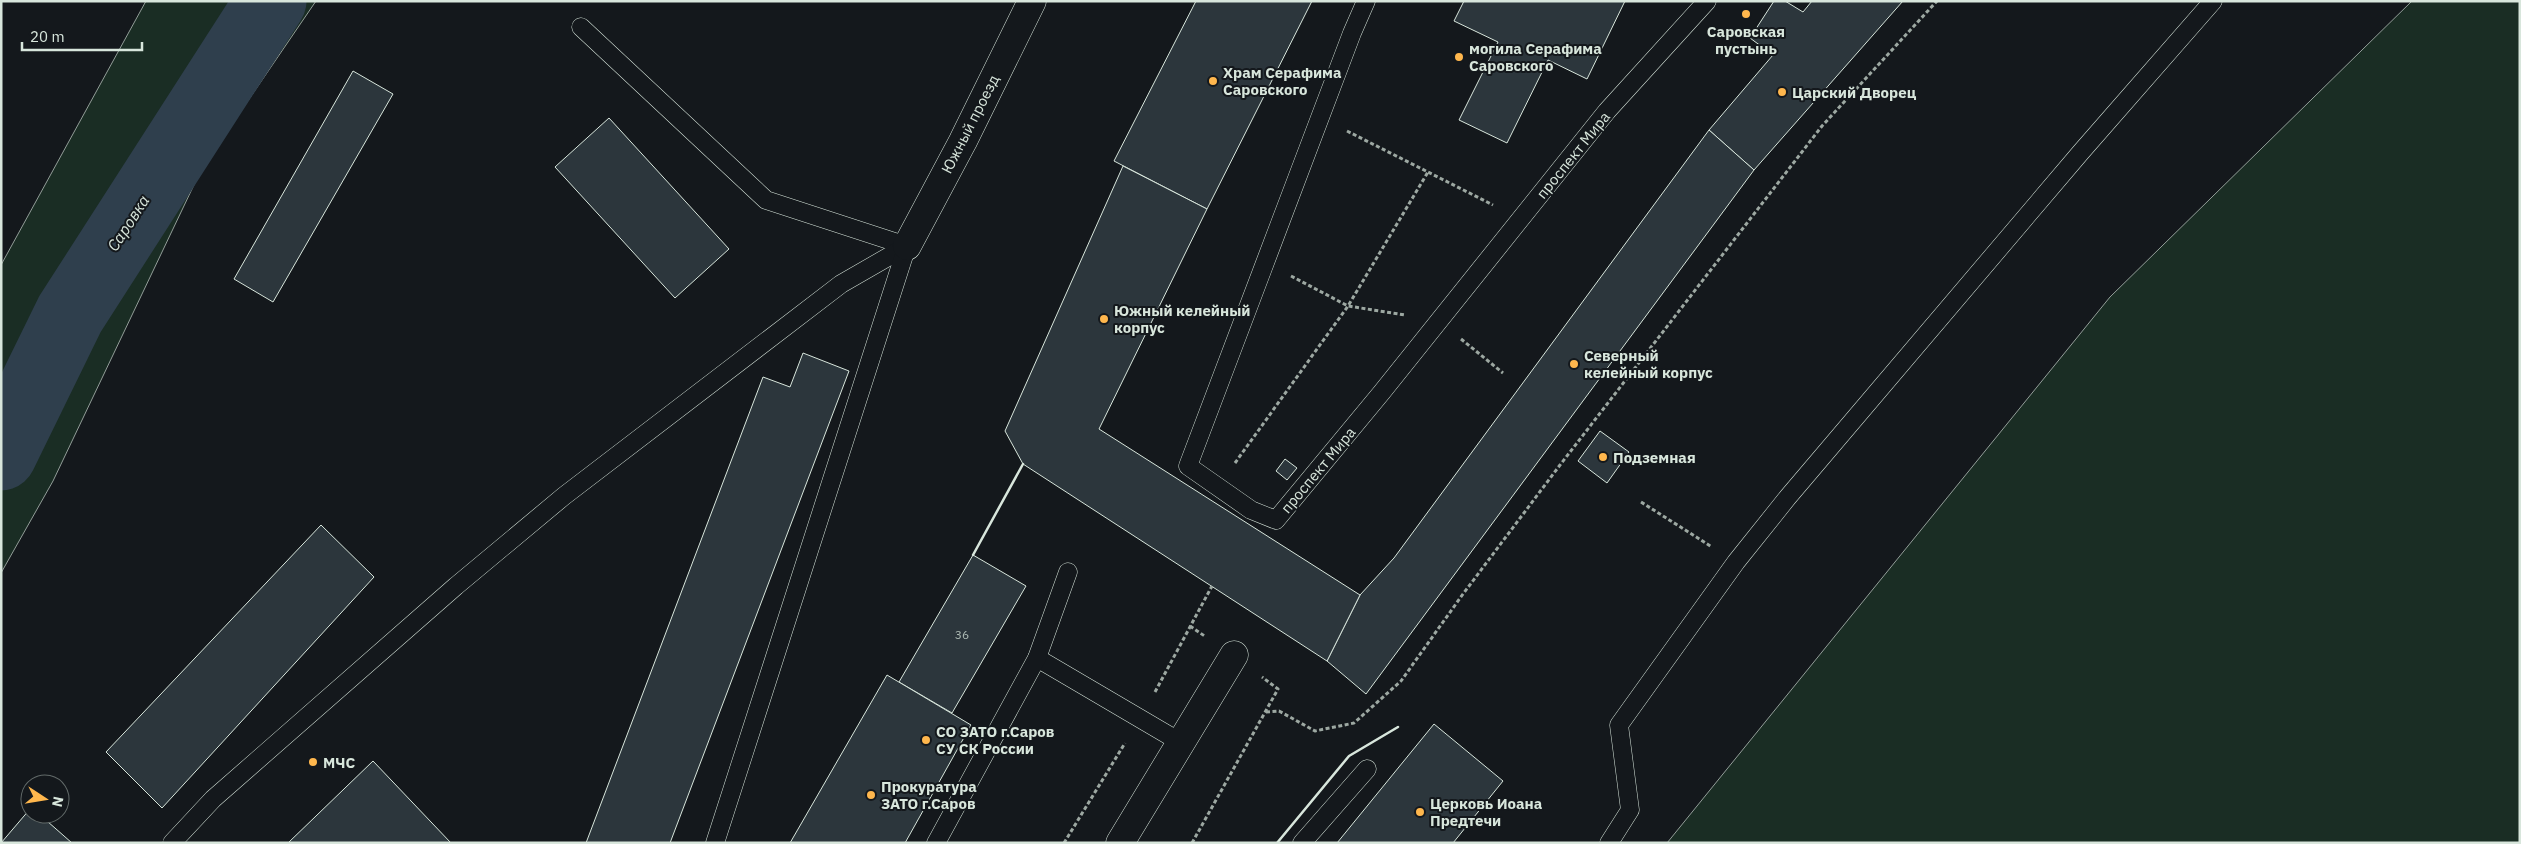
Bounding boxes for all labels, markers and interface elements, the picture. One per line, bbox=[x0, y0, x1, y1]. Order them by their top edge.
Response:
marker: Саровская пустынь bbox=[1740, 8, 1752, 20]
scale bar bbox=[22, 20, 142, 52]
place label: Саровская пустынь bbox=[1707, 22, 1785, 58]
text: 20 m bbox=[30, 27, 65, 46]
place label: могила Серафима Саровского bbox=[1469, 39, 1602, 75]
marker: могила Серафима Саровского bbox=[1453, 51, 1465, 63]
place label: Храм Серафима Саровского bbox=[1223, 63, 1342, 99]
street label: Южный проезд bbox=[937, 71, 1003, 177]
marker: Храм Серафима Саровского bbox=[1207, 75, 1219, 87]
place label: Царский Дворец bbox=[1792, 83, 1917, 102]
marker: Царский Дворец bbox=[1776, 86, 1788, 98]
street label: проспект Мира bbox=[1532, 108, 1614, 202]
water label: Саровка bbox=[102, 191, 154, 255]
place label: Южный келейный корпус bbox=[1114, 301, 1251, 337]
marker: Южный келейный корпус bbox=[1098, 313, 1110, 325]
place label: Северный келейный корпус bbox=[1584, 346, 1713, 382]
marker: Северный келейный корпус bbox=[1568, 358, 1580, 370]
street label: проспект Мира bbox=[1276, 423, 1360, 517]
place label: Подземная bbox=[1613, 448, 1696, 467]
marker: Подземная bbox=[1597, 451, 1609, 463]
house number: 36 bbox=[955, 627, 969, 642]
place label: СО ЗАТО г.Саров СУ СК России bbox=[936, 722, 1055, 758]
marker: СО ЗАТО г.Саров СУ СК России bbox=[920, 734, 932, 746]
place label: МЧС bbox=[323, 753, 355, 772]
marker: МЧС bbox=[307, 756, 319, 768]
north arrow bbox=[20, 774, 70, 824]
place label: Прокуратура ЗАТО г.Саров bbox=[881, 777, 977, 813]
marker: Прокуратура ЗАТО г.Саров bbox=[865, 789, 877, 801]
place label: Церковь Иоана Предтечи bbox=[1430, 794, 1543, 830]
text: N bbox=[48, 795, 68, 809]
marker: Церковь Иоана Предтечи bbox=[1414, 806, 1426, 818]

